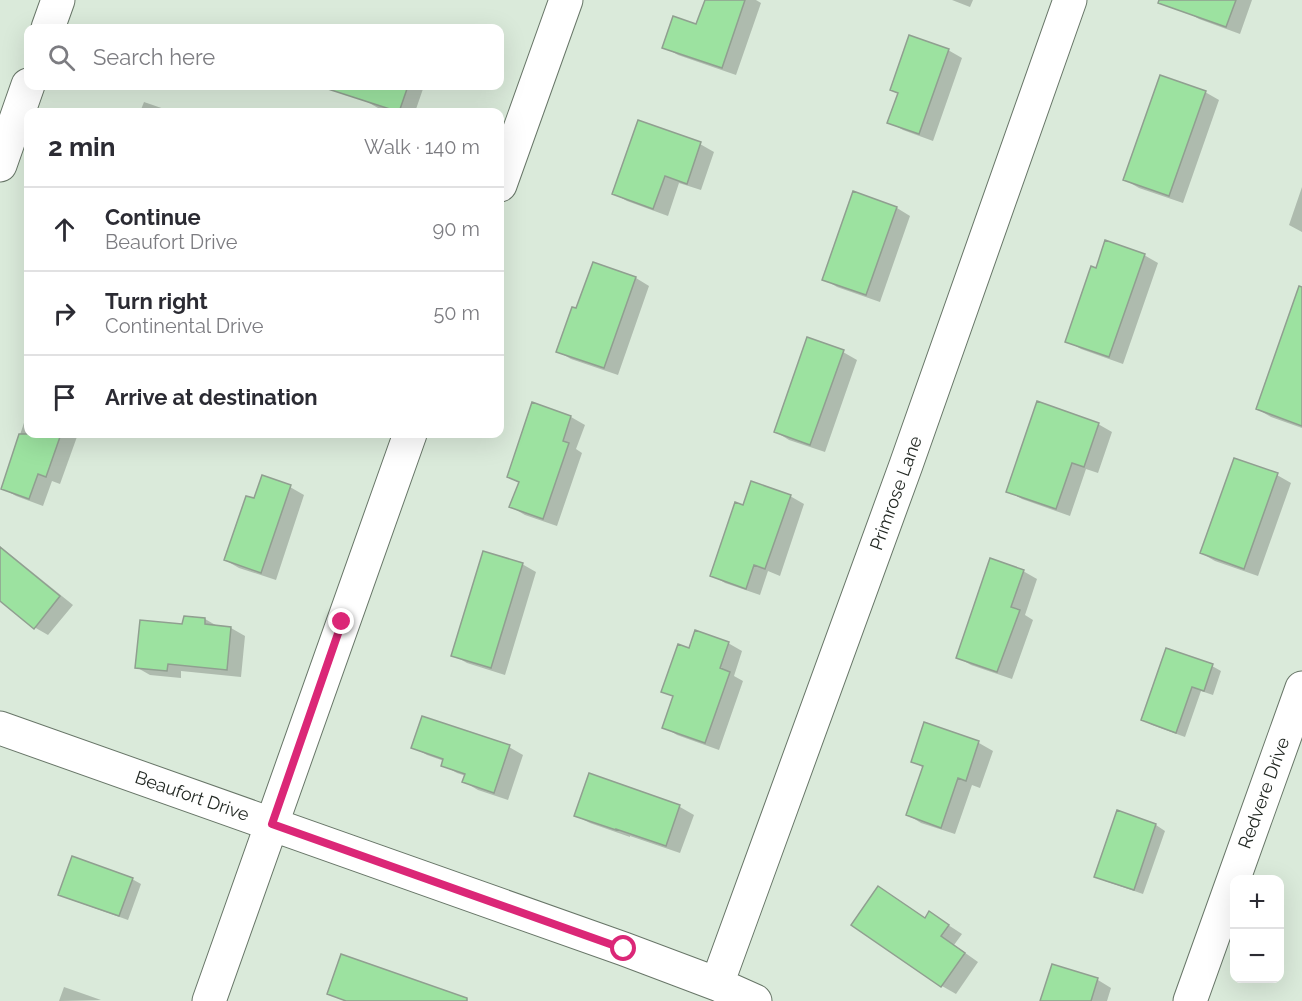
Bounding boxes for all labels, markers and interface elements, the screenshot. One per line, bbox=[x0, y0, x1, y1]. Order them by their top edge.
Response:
search box bbox=[24, 24, 504, 90]
icon: search bbox=[45, 41, 78, 74]
text: Search here bbox=[93, 44, 215, 70]
text: 2 min bbox=[48, 132, 115, 162]
text: Walk · 140 m bbox=[364, 135, 480, 159]
text: Continue bbox=[105, 204, 201, 230]
icon: ahead bbox=[48, 213, 81, 246]
text: 90 m bbox=[433, 217, 480, 241]
text: Beaufort Drive bbox=[105, 230, 238, 254]
text: Turn right bbox=[105, 288, 208, 314]
icon: right bbox=[48, 297, 81, 330]
text: 50 m bbox=[433, 301, 480, 325]
text: Continental Drive bbox=[105, 314, 263, 338]
icon: arrive bbox=[48, 381, 81, 414]
text: Arrive at destination bbox=[105, 384, 318, 410]
street label: Primrose Lane bbox=[865, 432, 926, 553]
route end bbox=[328, 608, 354, 634]
street label: Redvere Drive bbox=[1234, 734, 1294, 851]
street label: Beaufort Drive bbox=[132, 766, 252, 825]
map controls bbox=[1230, 875, 1284, 983]
button: + bbox=[1230, 875, 1284, 929]
button: − bbox=[1230, 929, 1284, 983]
route start bbox=[610, 935, 636, 961]

